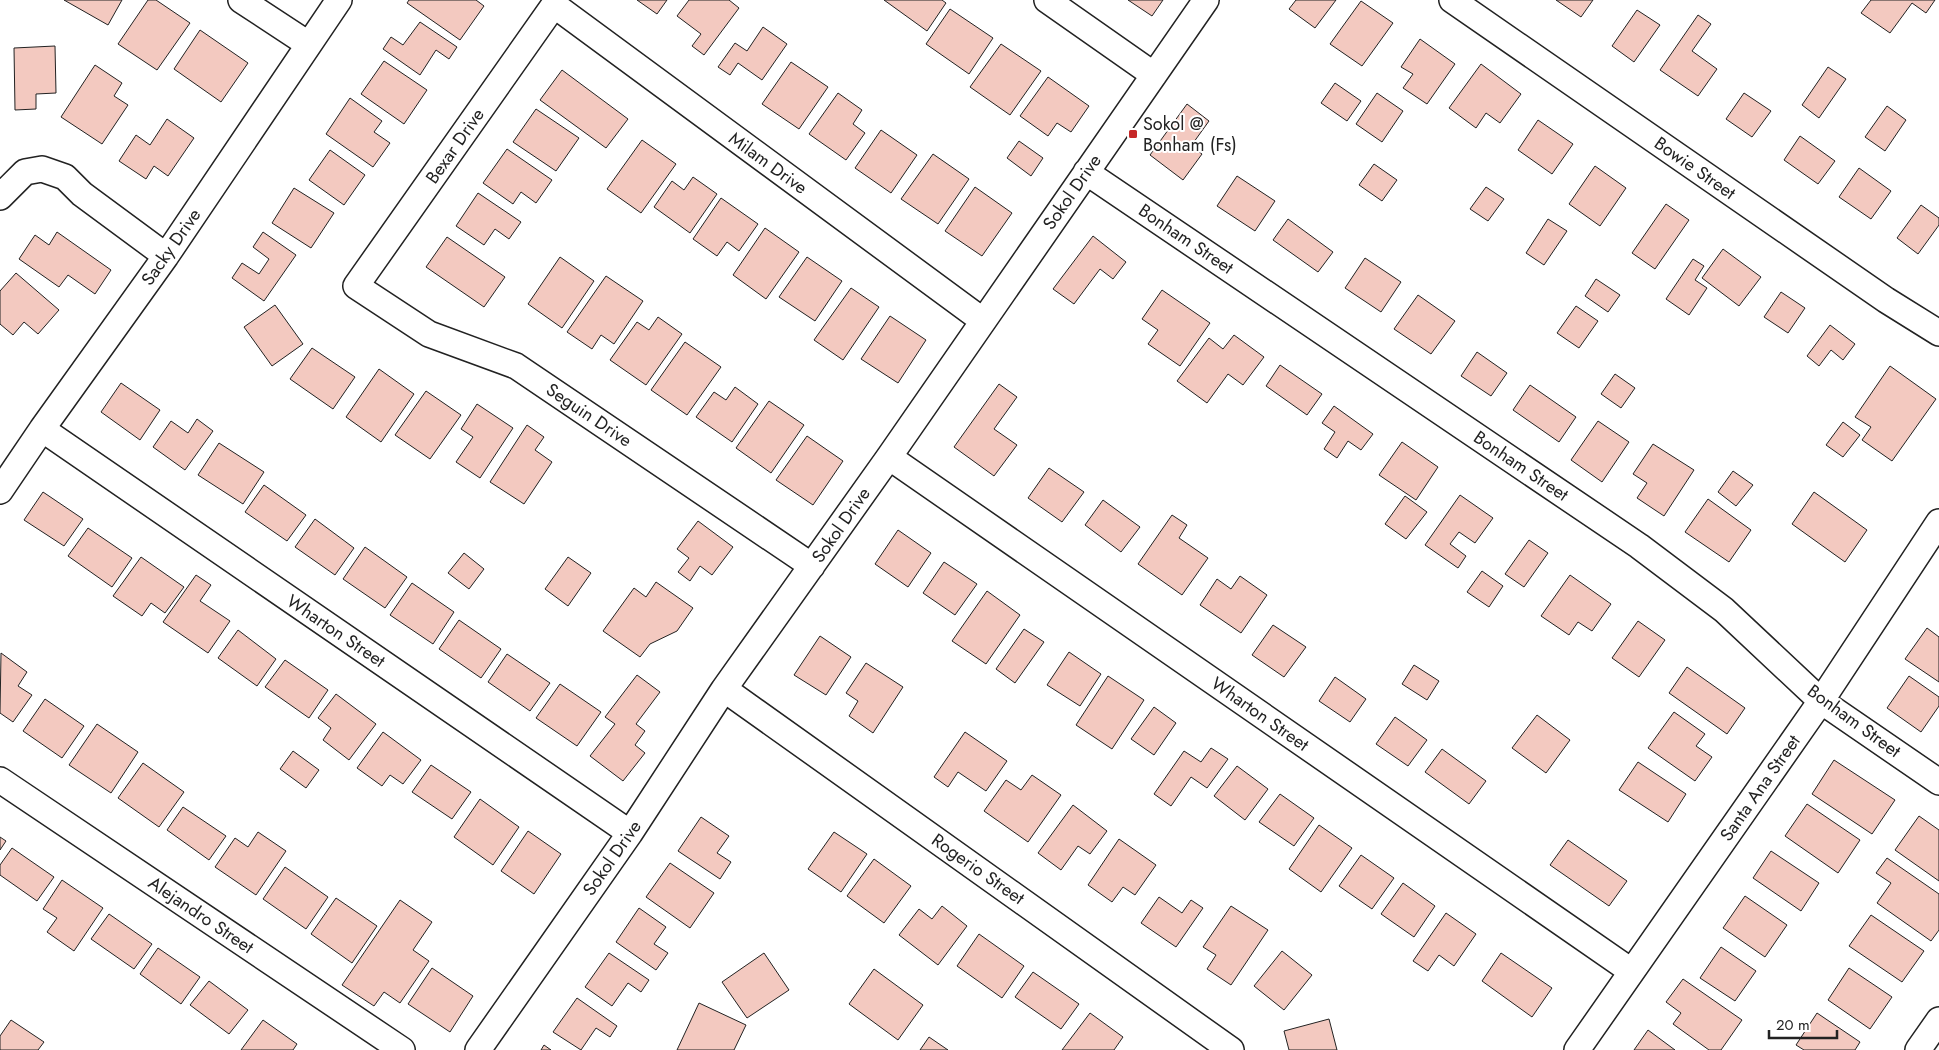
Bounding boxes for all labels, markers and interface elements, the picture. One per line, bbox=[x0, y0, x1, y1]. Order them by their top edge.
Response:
street label: Bexar Drive bbox=[419, 103, 491, 189]
place label: Sokol @ Bonham (Fs) bbox=[1143, 111, 1237, 158]
street label: Milam Drive bbox=[723, 126, 813, 200]
marker: Sokol @ Bonham (Fs) bbox=[1127, 128, 1139, 140]
street label: Bowie Street bbox=[1649, 130, 1742, 206]
street label: Sokol Drive bbox=[1036, 149, 1108, 235]
street label: Bonham Street bbox=[1133, 198, 1239, 281]
street label: Sacky Drive bbox=[135, 203, 207, 291]
street label: Seguin Drive bbox=[541, 377, 637, 453]
street label: Bonham Street bbox=[1468, 425, 1574, 508]
street label: Sokol Drive bbox=[805, 482, 877, 568]
street label: Wharton Street bbox=[281, 588, 391, 674]
street label: Wharton Street bbox=[1206, 671, 1315, 758]
street label: Bonham Street bbox=[1802, 678, 1907, 764]
street label: Santa Ana Street bbox=[1714, 729, 1807, 847]
street label: Sokol Drive bbox=[576, 815, 648, 901]
street label: Rogerio Street bbox=[926, 827, 1030, 911]
street label: Alejandro Street bbox=[143, 870, 259, 960]
scale bar bbox=[1769, 1008, 1836, 1040]
text: 20 m bbox=[1776, 1014, 1810, 1036]

